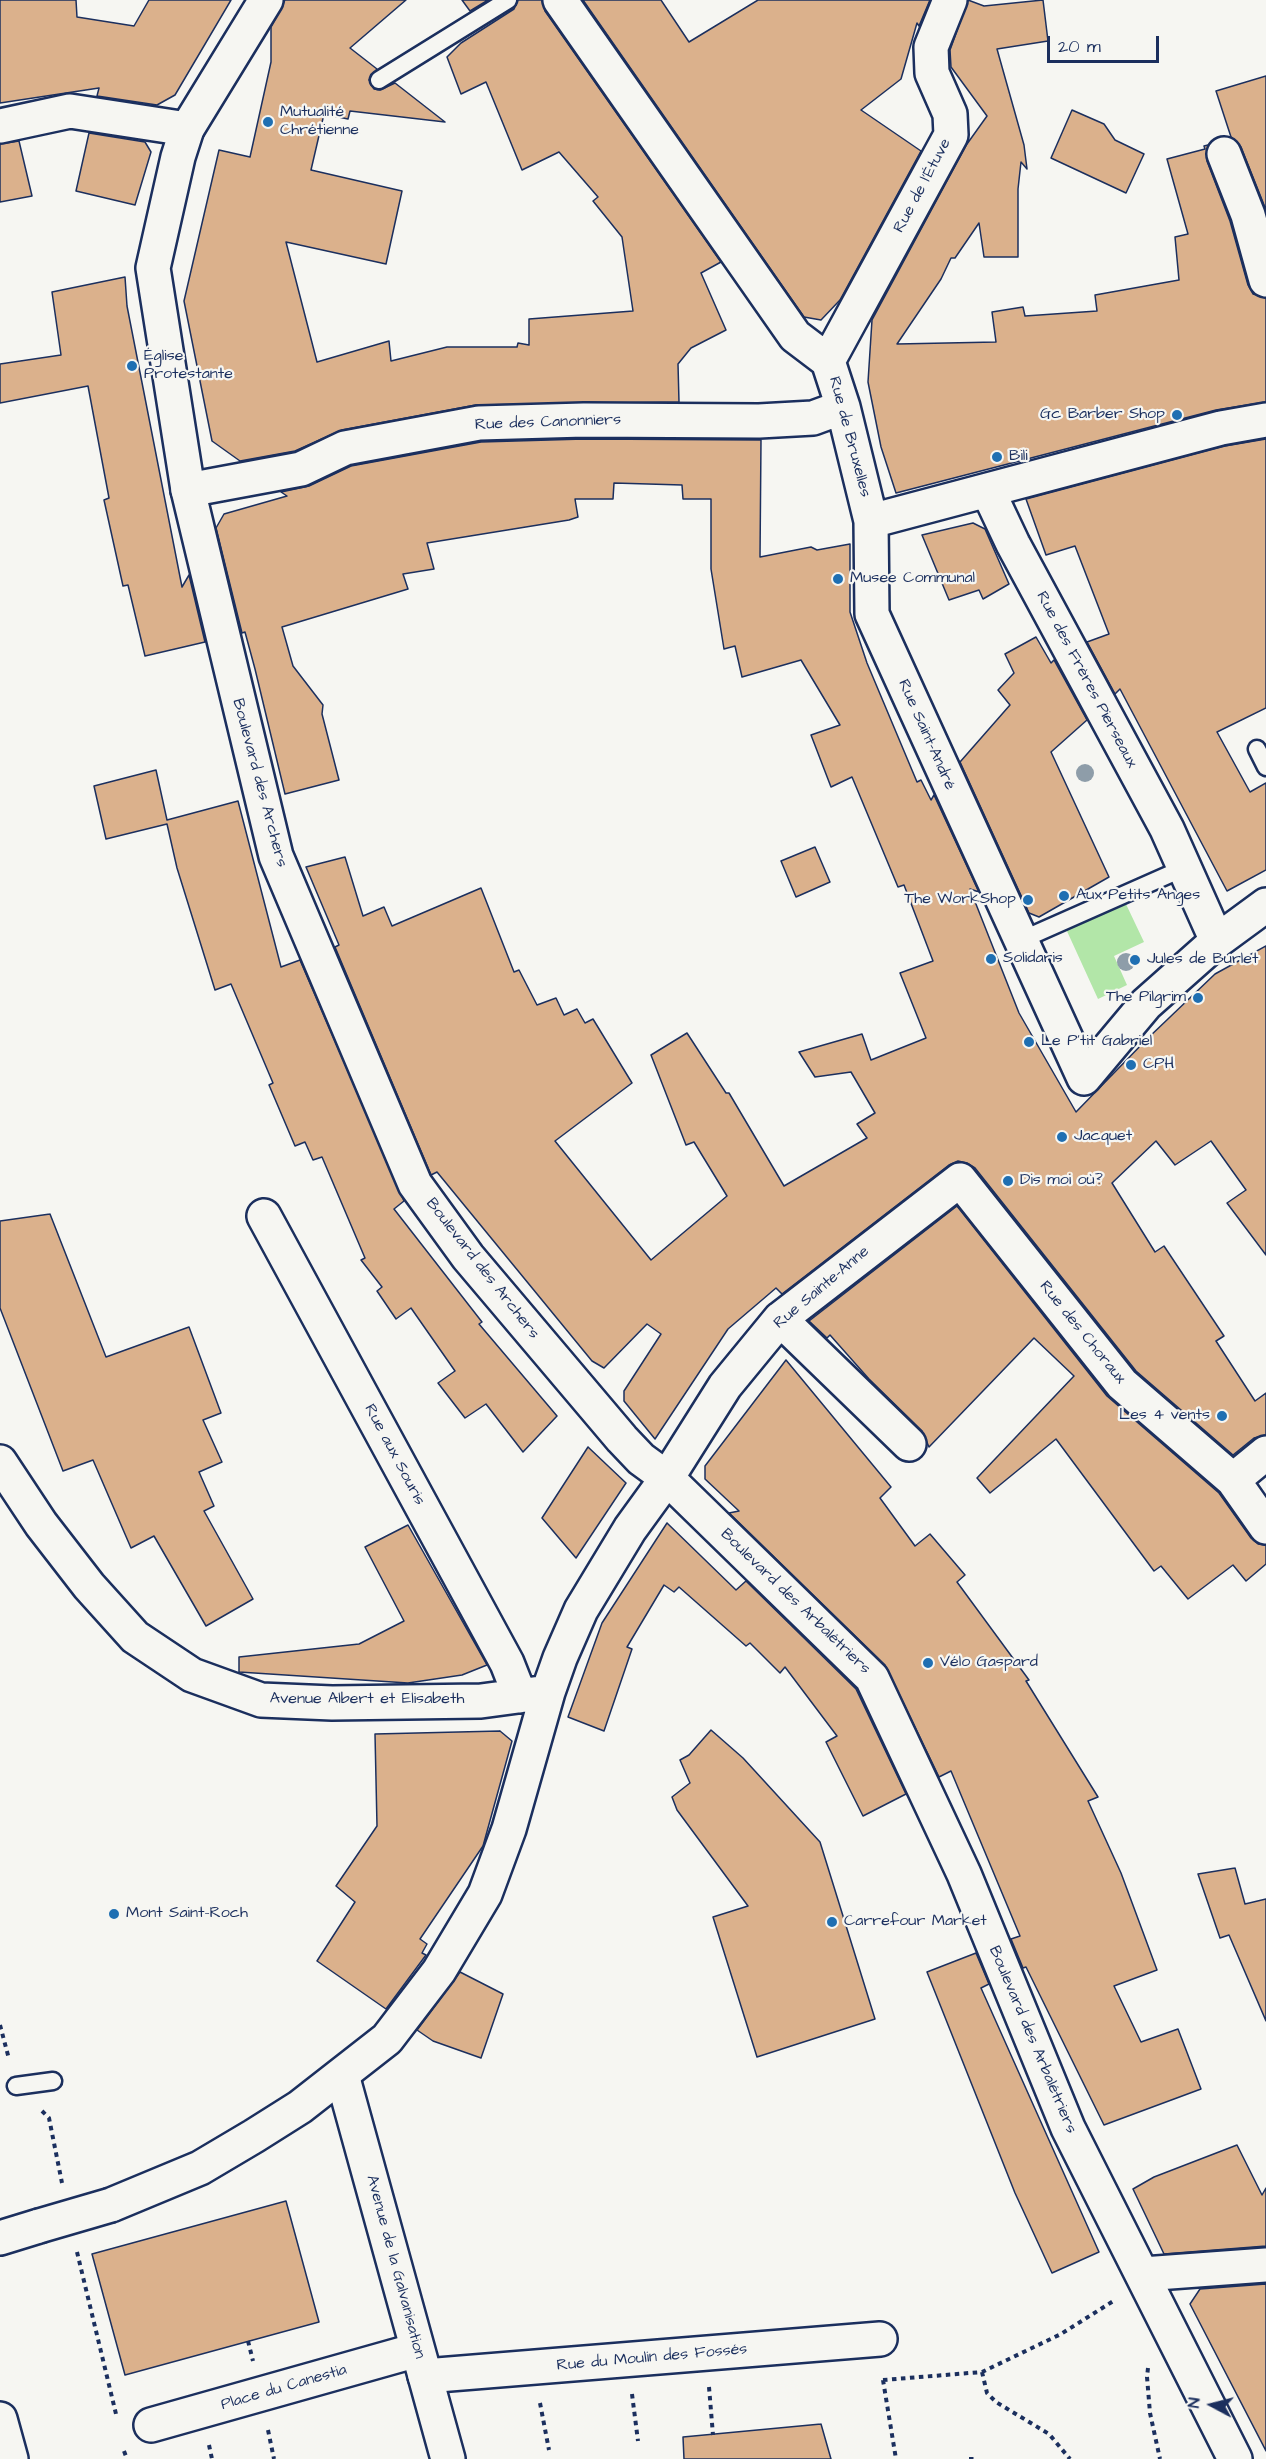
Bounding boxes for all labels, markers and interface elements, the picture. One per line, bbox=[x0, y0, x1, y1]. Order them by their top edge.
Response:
scale bar bbox=[1050, 24, 1162, 62]
text: 20 m bbox=[1058, 34, 1101, 59]
place label: Mutualité Chrétienne bbox=[280, 103, 359, 141]
marker: Mutualité Chrétienne bbox=[261, 115, 275, 129]
street label: Rue de l'Étuve bbox=[890, 136, 956, 236]
place label: Église Protestante bbox=[144, 347, 233, 385]
marker: Église Protestante bbox=[125, 359, 139, 373]
street label: Rue de Bruxelles bbox=[824, 375, 874, 499]
place label: Gc Barber Shop bbox=[1040, 405, 1165, 425]
marker: Gc Barber Shop bbox=[1170, 408, 1184, 422]
street label: Rue des Canonniers bbox=[475, 411, 621, 435]
place label: Bili bbox=[1009, 447, 1028, 467]
marker: Bili bbox=[990, 450, 1004, 464]
place label: Musee Communal bbox=[850, 569, 975, 589]
marker: Musee Communal bbox=[831, 572, 845, 586]
street label: Rue des Frères Pierseaux bbox=[1031, 589, 1141, 771]
street label: Rue Saint-André bbox=[893, 677, 959, 793]
street label: Boulevard des Archers bbox=[227, 697, 291, 869]
place label: Aux Petits Anges bbox=[1076, 886, 1200, 906]
marker: Aux Petits Anges bbox=[1057, 889, 1071, 903]
place label: The WorkShop bbox=[904, 890, 1016, 910]
marker: The WorkShop bbox=[1021, 893, 1035, 907]
place label: Solidaris bbox=[1003, 949, 1063, 969]
place label: Jules de Burlet bbox=[1147, 950, 1258, 970]
marker: Solidaris bbox=[984, 952, 998, 966]
marker: Jules de Burlet bbox=[1128, 953, 1142, 967]
place label: The Pilgrim bbox=[1106, 988, 1186, 1008]
marker: The Pilgrim bbox=[1191, 991, 1205, 1005]
place label: Le P'tit Gabriel bbox=[1041, 1032, 1152, 1052]
marker: Le P'tit Gabriel bbox=[1022, 1035, 1036, 1049]
place label: CPH bbox=[1143, 1055, 1174, 1075]
marker: CPH bbox=[1124, 1058, 1138, 1072]
place label: Jacquet bbox=[1074, 1127, 1132, 1147]
marker: Jacquet bbox=[1055, 1130, 1069, 1144]
place label: Dis moi où? bbox=[1020, 1171, 1103, 1191]
marker: Dis moi où? bbox=[1001, 1174, 1015, 1188]
street label: Boulevard des Archers bbox=[421, 1195, 543, 1343]
street label: Rue Sainte-Anne bbox=[770, 1243, 874, 1333]
street label: Rue des Choraux bbox=[1035, 1278, 1129, 1388]
street label: Rue aux Souris bbox=[359, 1401, 429, 1509]
place label: Les 4 vents bbox=[1119, 1406, 1210, 1426]
marker: Les 4 vents bbox=[1215, 1409, 1229, 1423]
street label: Boulevard des Arbalétriers bbox=[716, 1525, 874, 1679]
place label: Vélo Gaspard bbox=[940, 1653, 1038, 1673]
marker: Vélo Gaspard bbox=[921, 1656, 935, 1670]
street label: Avenue Albert et Elisabeth bbox=[270, 1690, 464, 1710]
place label: Mont Saint-Roch bbox=[126, 1904, 248, 1924]
marker: Mont Saint-Roch bbox=[107, 1907, 121, 1921]
place label: Carrefour Market bbox=[844, 1912, 987, 1932]
marker: Carrefour Market bbox=[825, 1915, 839, 1929]
street label: Boulevard des Arbalétriers bbox=[984, 1944, 1080, 2136]
street label: Avenue de la Galvanisation bbox=[361, 2173, 429, 2361]
street label: Rue du Moulin des Fossés bbox=[556, 2340, 748, 2376]
street label: Place du Canestia bbox=[219, 2361, 349, 2415]
north arrow bbox=[1182, 2375, 1242, 2435]
text: N bbox=[1183, 2396, 1206, 2409]

